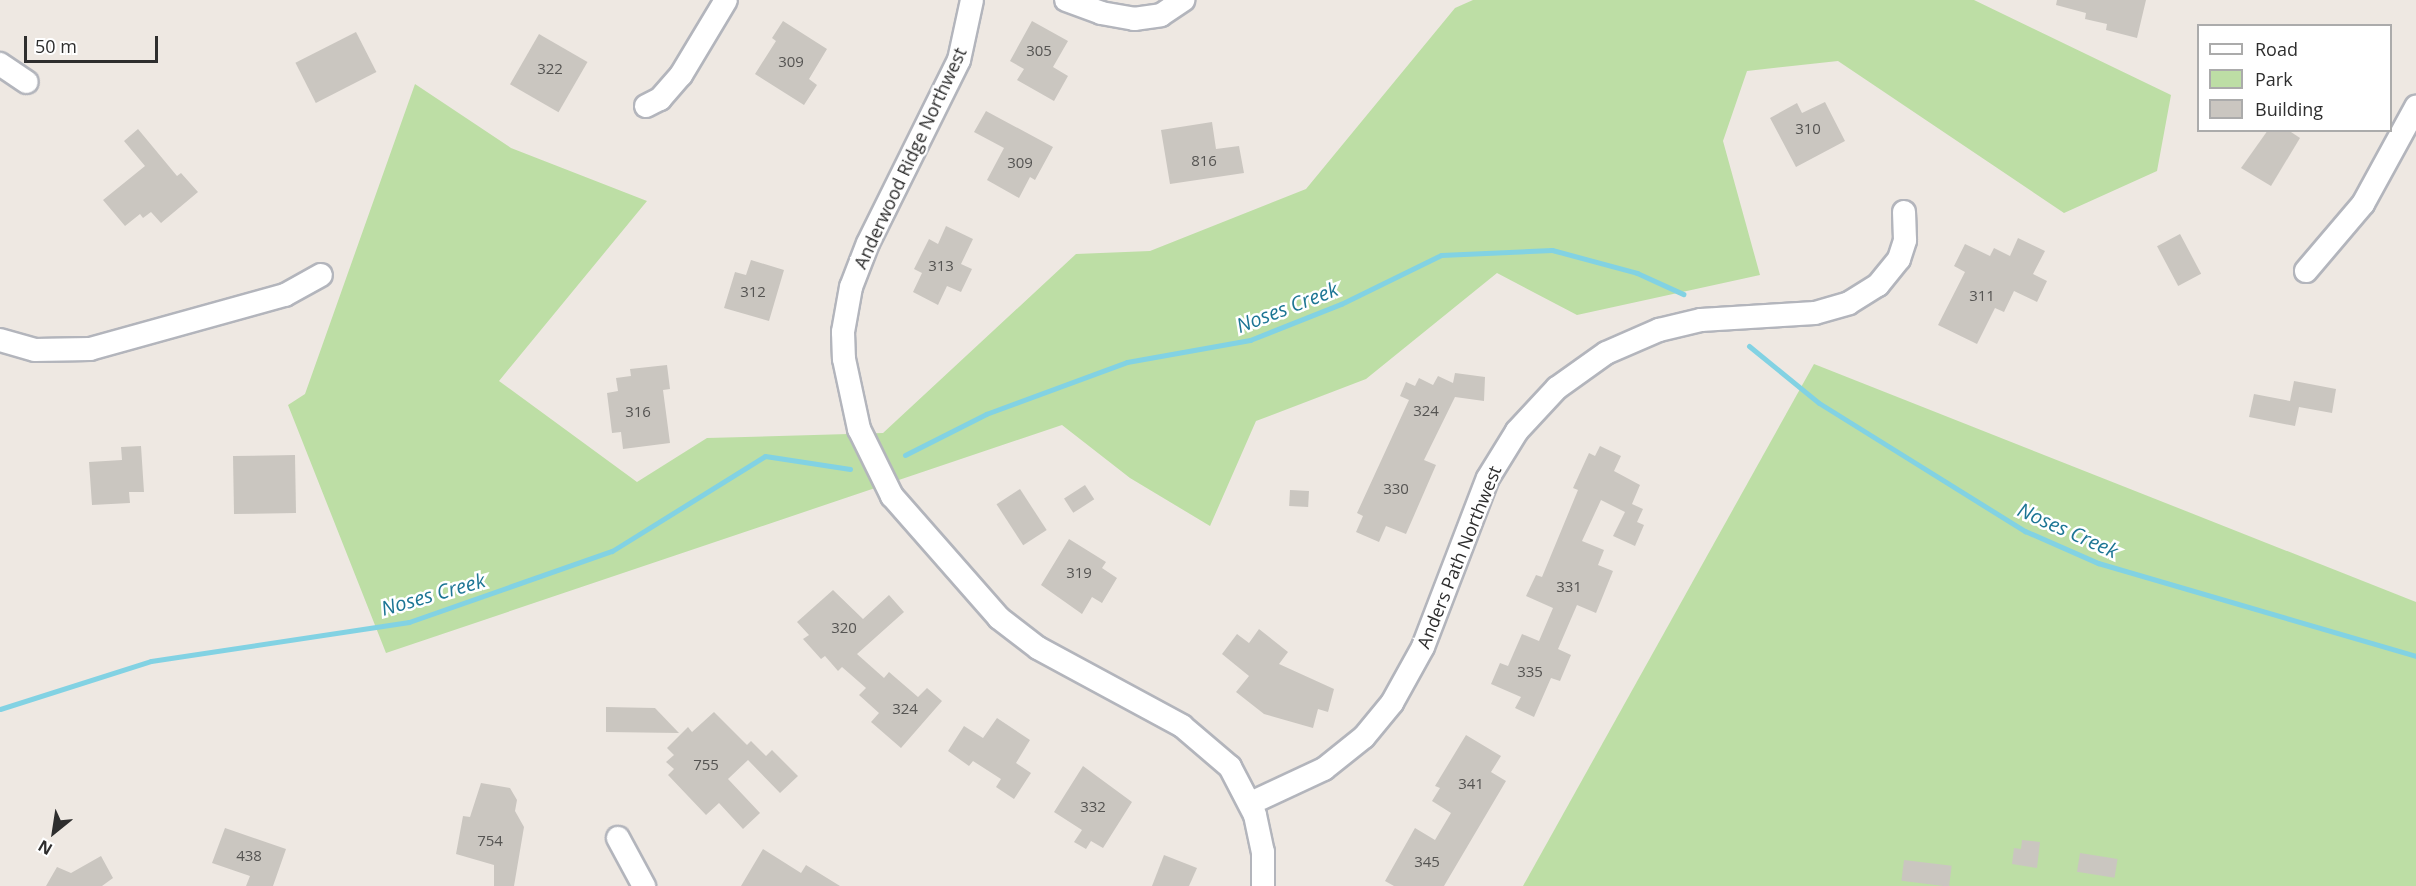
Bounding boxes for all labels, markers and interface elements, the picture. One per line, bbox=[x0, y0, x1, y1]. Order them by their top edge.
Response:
scale bar bbox=[27, 24, 160, 62]
legend bbox=[2197, 24, 2392, 132]
text: 50 m bbox=[35, 34, 77, 58]
text: Road bbox=[2255, 37, 2298, 61]
house number: 305 bbox=[1026, 42, 1052, 60]
street label: Anderwood Ridge Northwest bbox=[849, 44, 971, 272]
house number: 309 bbox=[778, 53, 804, 71]
house number: 322 bbox=[537, 60, 563, 78]
text: Park bbox=[2255, 67, 2293, 91]
text: Building bbox=[2255, 97, 2323, 121]
house number: 310 bbox=[1795, 120, 1821, 138]
house number: 816 bbox=[1191, 152, 1217, 170]
house number: 309 bbox=[1007, 154, 1033, 172]
house number: 313 bbox=[928, 257, 954, 275]
water label: Noses Creek bbox=[1233, 277, 1341, 337]
house number: 312 bbox=[740, 283, 766, 301]
house number: 311 bbox=[1969, 287, 1995, 305]
house number: 324 bbox=[1413, 402, 1439, 420]
house number: 316 bbox=[625, 403, 651, 421]
street label: Anders Path Northwest bbox=[1412, 462, 1506, 652]
house number: 330 bbox=[1383, 480, 1409, 498]
water label: Noses Creek bbox=[2014, 497, 2122, 563]
house number: 319 bbox=[1066, 564, 1092, 582]
water label: Noses Creek bbox=[378, 568, 488, 620]
house number: 331 bbox=[1556, 578, 1582, 596]
house number: 320 bbox=[831, 619, 857, 637]
house number: 335 bbox=[1517, 663, 1543, 681]
house number: 324 bbox=[892, 700, 918, 718]
house number: 755 bbox=[693, 756, 719, 774]
house number: 341 bbox=[1458, 775, 1484, 793]
house number: 332 bbox=[1080, 798, 1106, 816]
north arrow bbox=[24, 802, 84, 862]
house number: 754 bbox=[477, 832, 503, 850]
text: N bbox=[34, 835, 56, 860]
house number: 438 bbox=[236, 847, 262, 865]
house number: 345 bbox=[1414, 853, 1440, 871]

